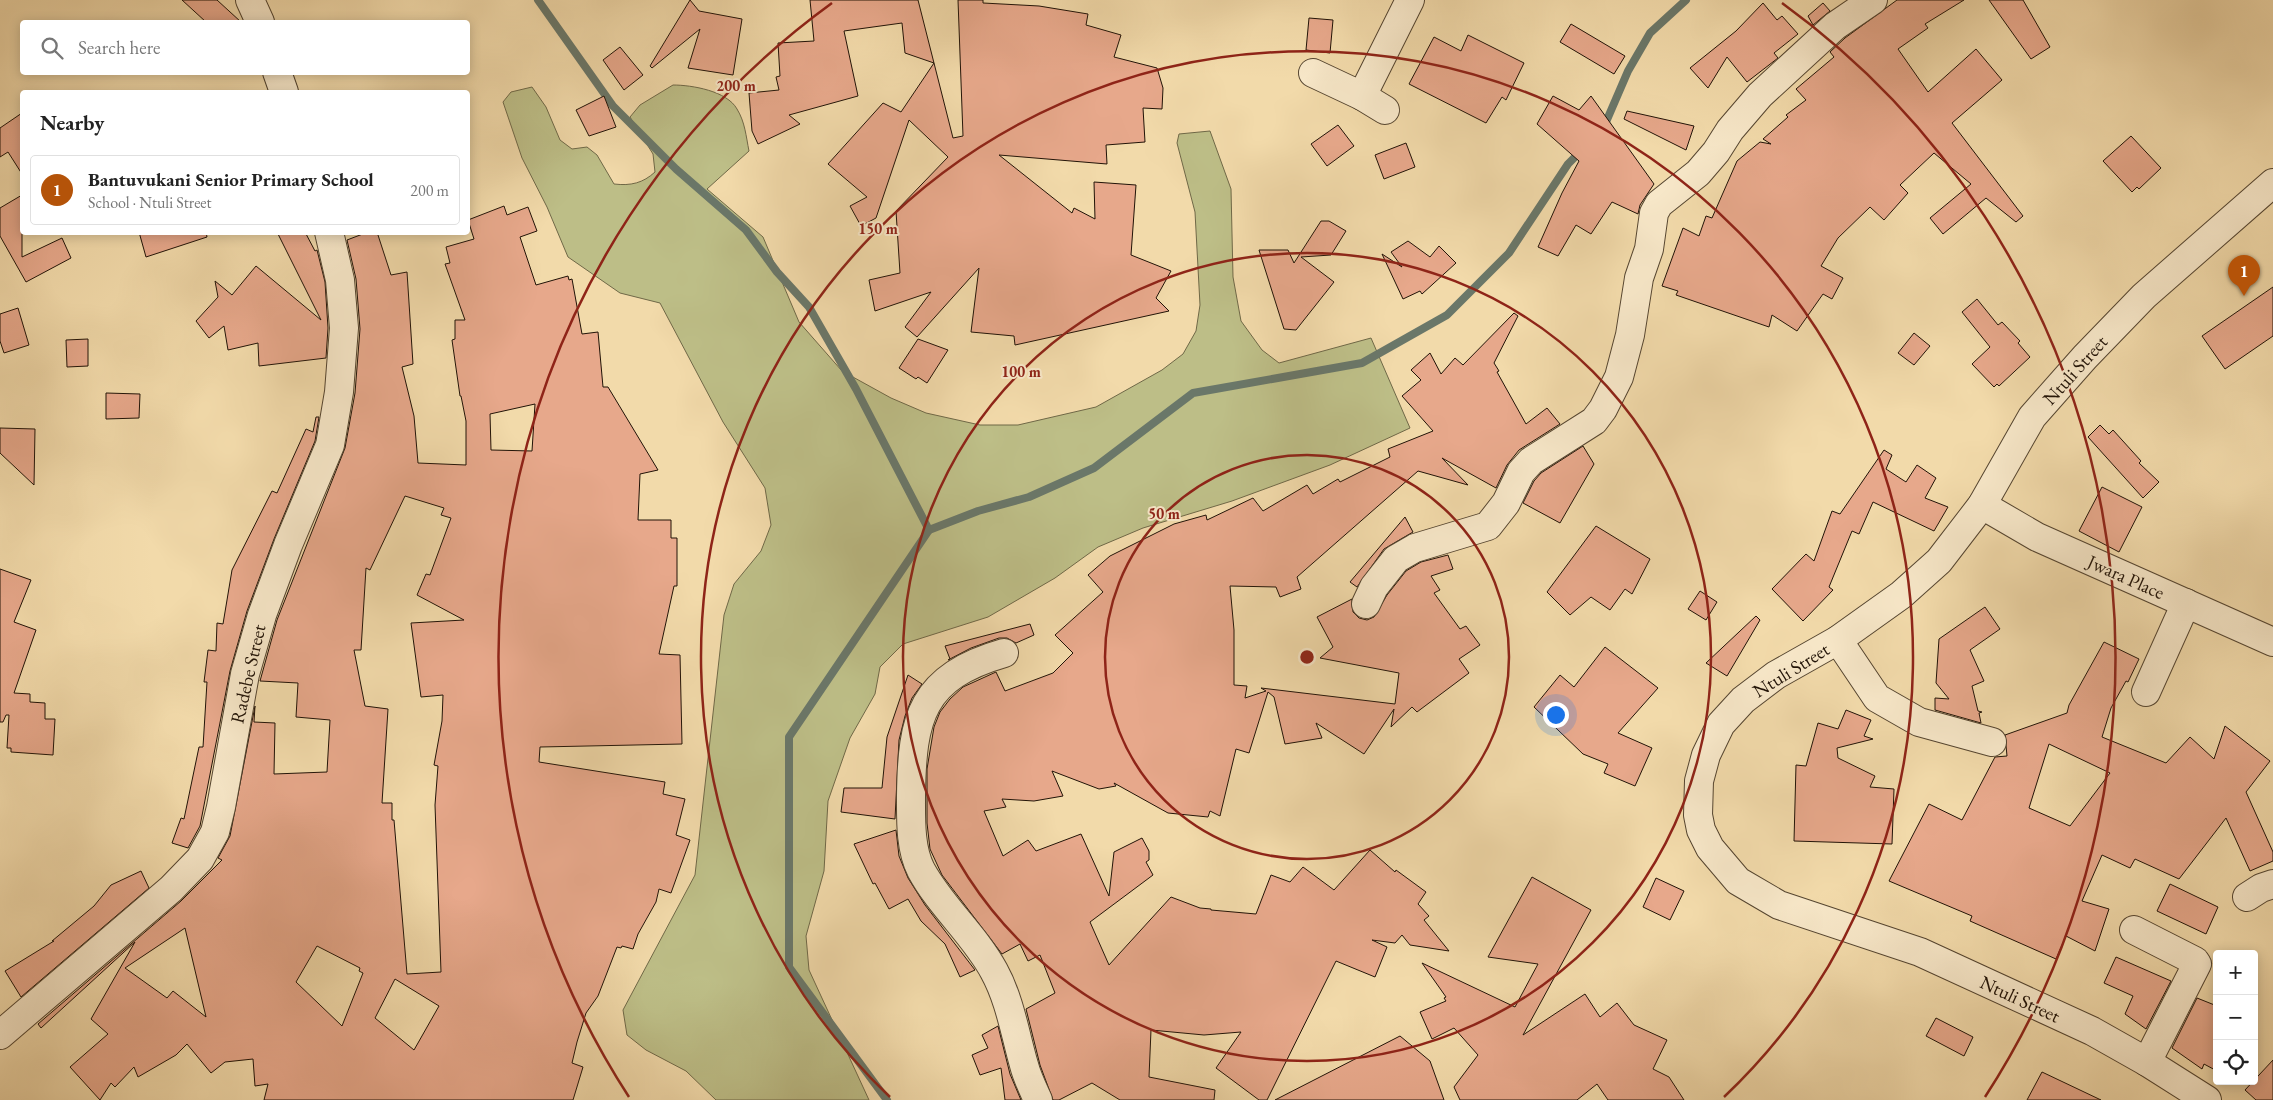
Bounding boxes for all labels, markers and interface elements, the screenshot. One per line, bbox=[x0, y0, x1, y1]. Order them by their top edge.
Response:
search box bbox=[20, 20, 470, 75]
icon: search bbox=[38, 34, 66, 62]
text: Search here bbox=[78, 35, 160, 60]
text: 200 m bbox=[716, 76, 756, 95]
text: Nearby bbox=[40, 109, 104, 136]
text: Bantuvukani Senior Primary School bbox=[88, 167, 374, 192]
text: 1 bbox=[53, 180, 61, 201]
text: 200 m bbox=[410, 180, 449, 201]
text: School · Ntuli Street bbox=[88, 192, 211, 213]
text: 150 m bbox=[858, 219, 898, 238]
pin: 1 bbox=[2228, 255, 2260, 296]
street label: Ntuli Street bbox=[2037, 330, 2113, 410]
text: 100 m bbox=[1001, 362, 1041, 381]
text: 50 m bbox=[1148, 504, 1180, 523]
street label: Jwara Place bbox=[2082, 548, 2168, 605]
street label: Radebe Street bbox=[224, 622, 272, 726]
street label: Ntuli Street bbox=[1748, 637, 1834, 703]
centre of rings bbox=[1298, 648, 1316, 666]
your location bbox=[1543, 702, 1569, 728]
map controls bbox=[2213, 950, 2258, 1085]
button: + bbox=[2213, 950, 2258, 995]
street label: Ntuli Street bbox=[1976, 970, 2064, 1028]
button: − bbox=[2213, 995, 2258, 1040]
button: locate bbox=[2213, 1040, 2258, 1085]

